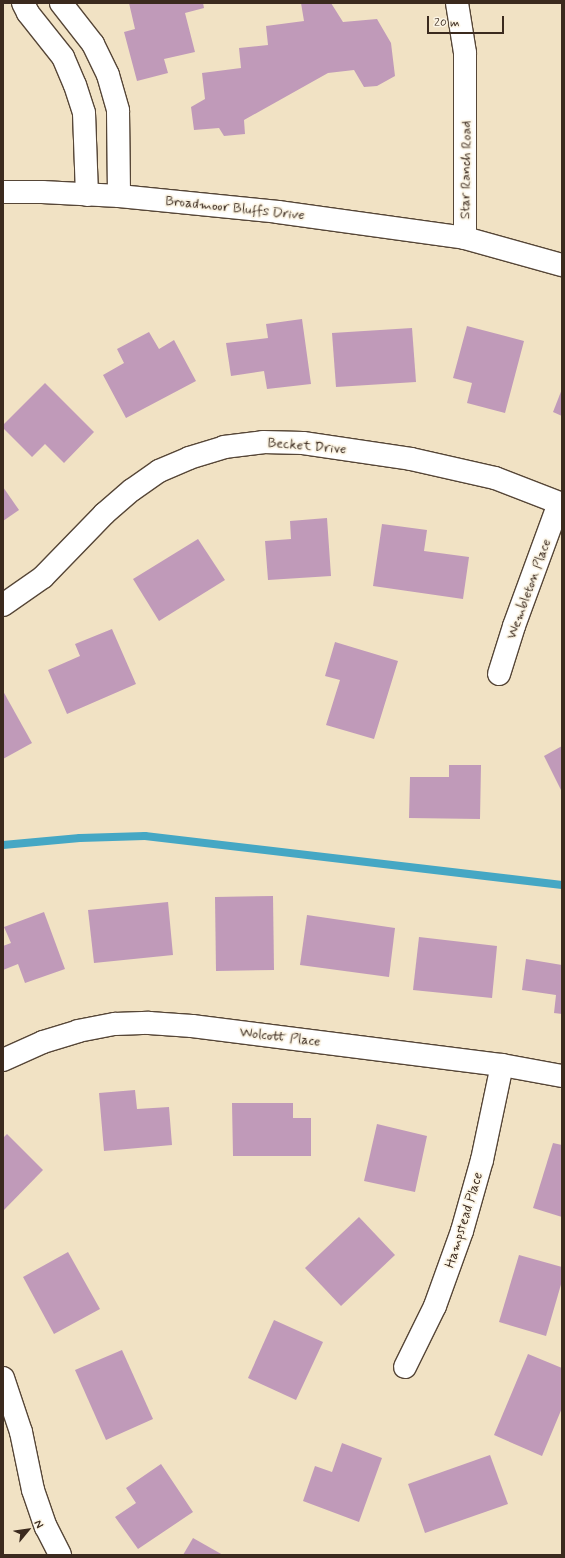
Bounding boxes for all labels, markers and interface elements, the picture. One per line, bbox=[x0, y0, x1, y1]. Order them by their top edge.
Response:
scale bar bbox=[429, 8, 506, 34]
text: 20 m bbox=[434, 15, 460, 31]
street label: Star Ranch Road bbox=[457, 120, 475, 220]
street label: Broadmoor Bluffs Drive bbox=[165, 192, 305, 224]
street label: Becket Drive bbox=[267, 434, 347, 458]
street label: Wembleton Place bbox=[503, 536, 555, 642]
street label: Wolcott Place bbox=[239, 1024, 321, 1050]
street label: Hampstead Place bbox=[441, 1170, 487, 1270]
north arrow bbox=[8, 1510, 48, 1550]
text: N bbox=[31, 1518, 46, 1531]

